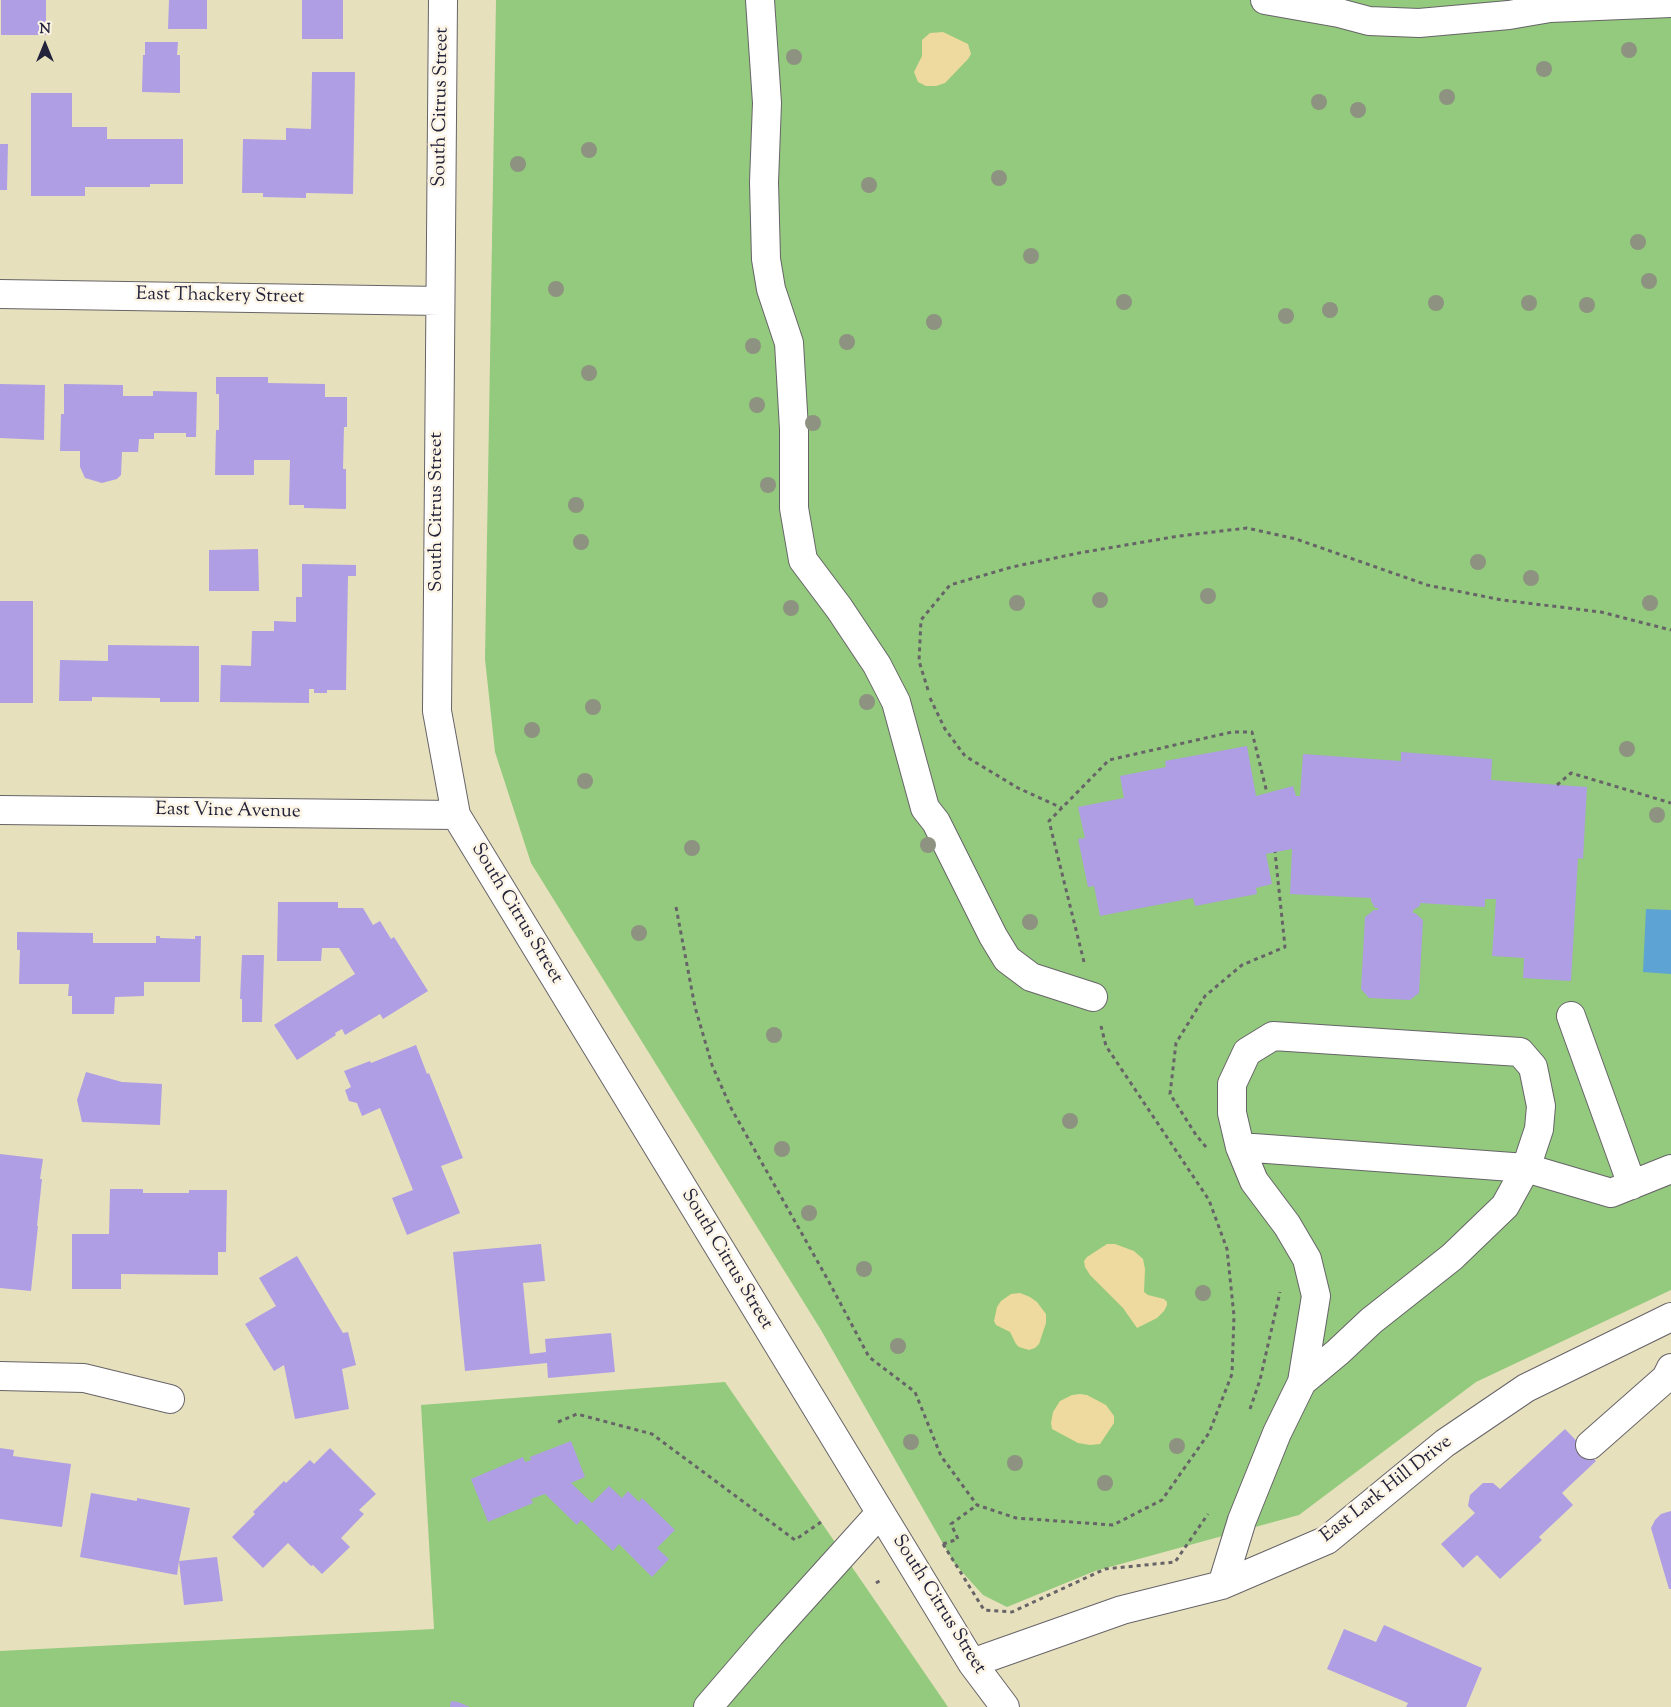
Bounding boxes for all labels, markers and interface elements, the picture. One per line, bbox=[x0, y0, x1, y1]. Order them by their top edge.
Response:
north arrow bbox=[20, 20, 70, 70]
text: N bbox=[39, 20, 51, 40]
street label: South Citrus Street bbox=[429, 27, 455, 187]
street label: East Thackery Street bbox=[136, 284, 304, 310]
street label: South Citrus Street bbox=[427, 432, 449, 592]
street label: East Vine Avenue bbox=[155, 799, 301, 825]
street label: South Citrus Street bbox=[465, 840, 567, 988]
street label: South Citrus Street bbox=[675, 1186, 777, 1334]
street label: East Lark Hill Drive bbox=[1317, 1432, 1457, 1548]
street label: South Citrus Street bbox=[886, 1531, 990, 1679]

